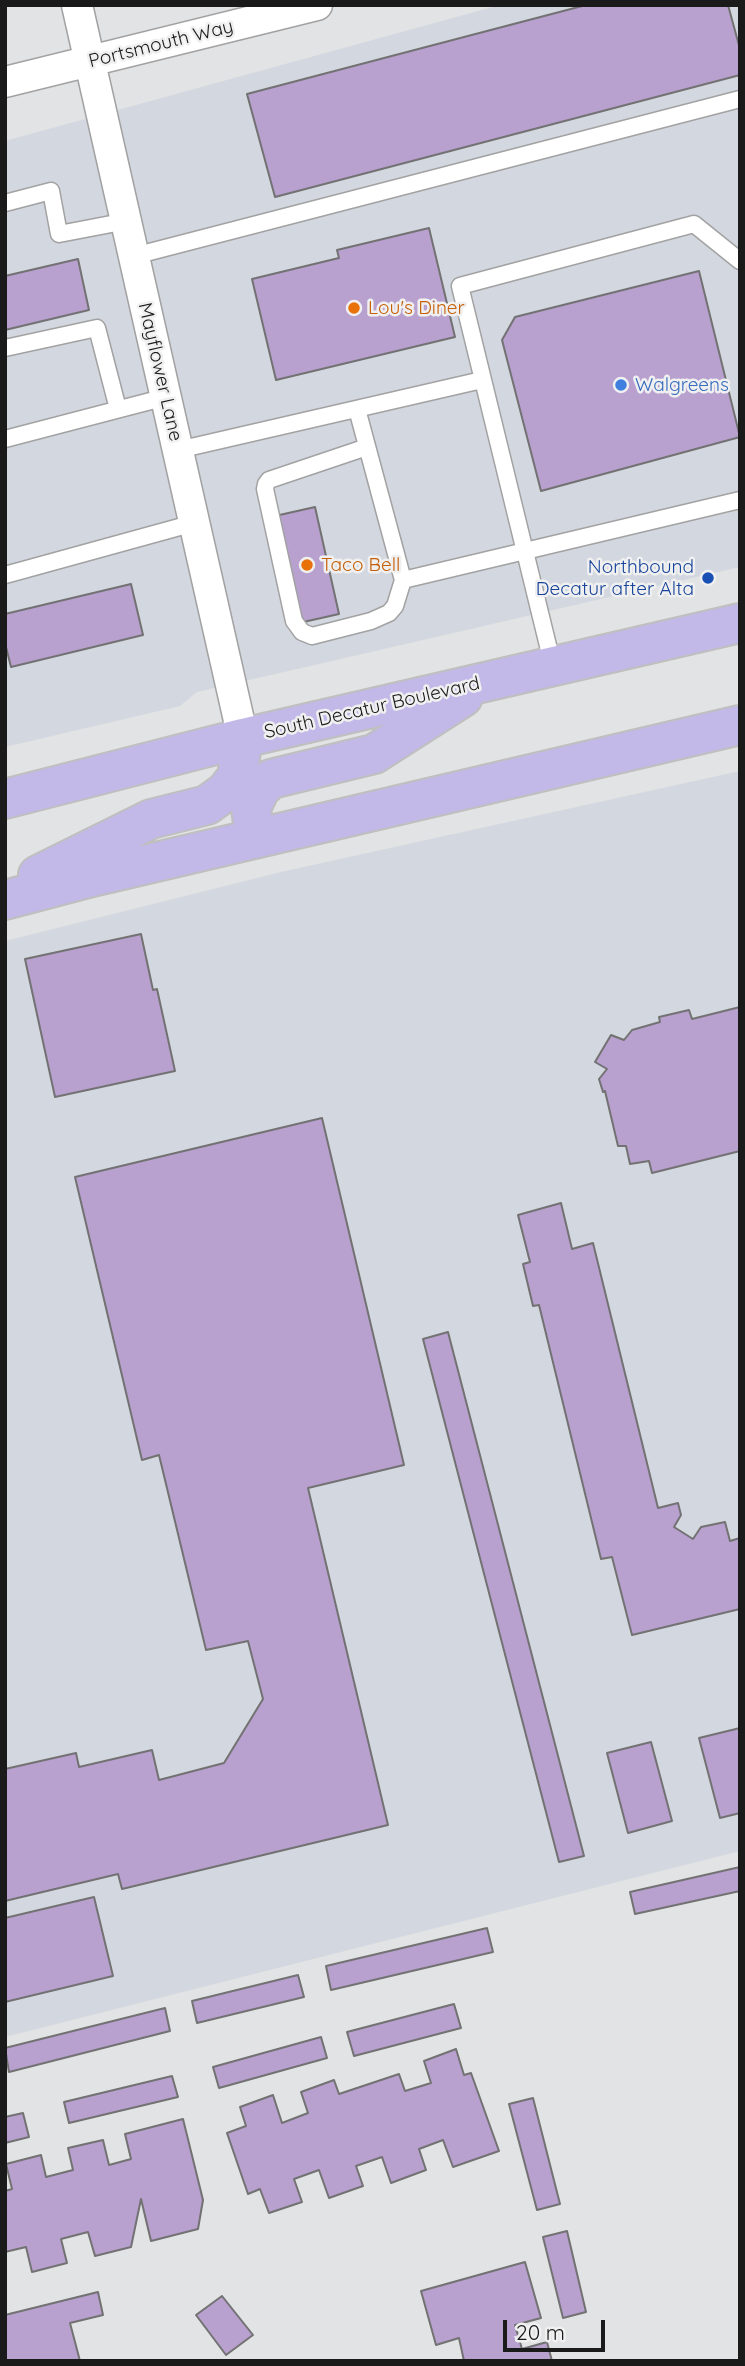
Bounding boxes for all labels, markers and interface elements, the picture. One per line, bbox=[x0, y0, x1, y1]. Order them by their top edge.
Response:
street label: Portsmouth Way bbox=[86, 15, 236, 73]
place label: Lou's Diner bbox=[368, 297, 465, 319]
street label: Mayflower Lane bbox=[133, 300, 187, 444]
marker: Lou's Diner bbox=[346, 300, 362, 316]
place label: Walgreens bbox=[635, 374, 729, 396]
marker: Walgreens bbox=[613, 377, 629, 393]
place label: Taco Bell bbox=[321, 554, 400, 576]
place label: Northbound Decatur after Alta bbox=[536, 556, 694, 600]
marker: Taco Bell bbox=[299, 557, 315, 573]
marker: Northbound Decatur after Alta bbox=[700, 570, 716, 586]
street label: South Decatur Boulevard bbox=[262, 672, 482, 744]
scale bar bbox=[507, 2306, 608, 2350]
text: 20 m bbox=[516, 2319, 565, 2345]

